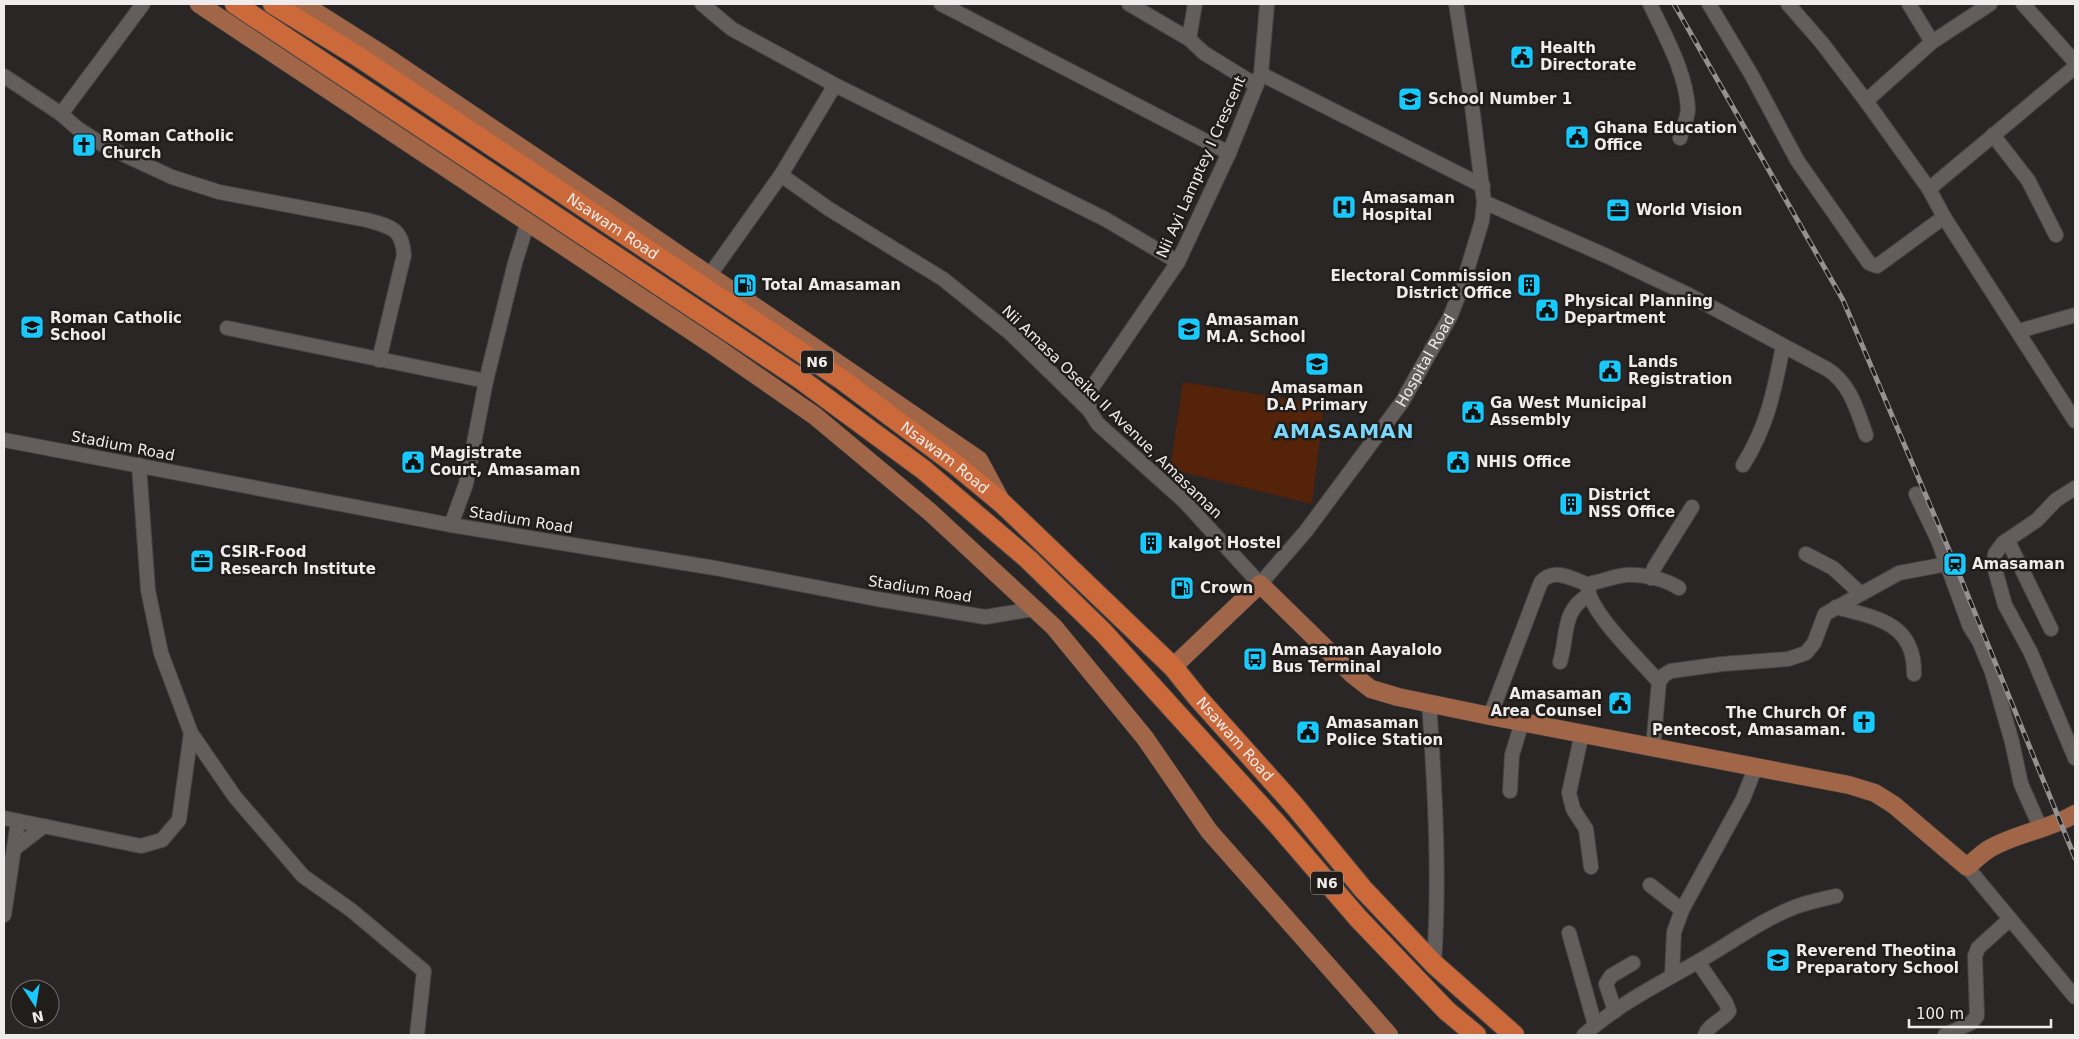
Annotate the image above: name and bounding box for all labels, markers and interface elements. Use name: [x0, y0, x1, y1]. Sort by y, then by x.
place label: Health Directorate: [1540, 39, 1636, 74]
public building icon: Health Directorate: [1509, 44, 1535, 70]
street label: Nii Ayi Lamptey I Crescent: [1153, 73, 1249, 261]
school or university icon: School Number 1: [1397, 86, 1423, 112]
place label: School Number 1: [1428, 90, 1572, 108]
place label: Ghana Education Office: [1594, 119, 1737, 154]
public building icon: Ghana Education Office: [1564, 124, 1590, 150]
place label: Roman Catholic Church: [102, 127, 234, 162]
church icon: Roman Catholic Church: [71, 132, 97, 158]
street label: Nsawam Road: [563, 189, 662, 264]
place label: Amasaman Hospital: [1362, 189, 1455, 224]
hospital icon: Amasaman Hospital: [1331, 194, 1357, 220]
office icon: World Vision: [1605, 197, 1631, 223]
place label: World Vision: [1636, 201, 1742, 219]
place label: Electoral Commission District Office: [1330, 267, 1512, 302]
fuel station icon: Total Amasaman: [732, 272, 758, 298]
building icon: Electoral Commission District Office: [1516, 272, 1542, 298]
place label: Total Amasaman: [762, 276, 901, 294]
place label: Physical Planning Department: [1564, 292, 1713, 327]
public building icon: Physical Planning Department: [1534, 297, 1560, 323]
street label: Nii Amasa Oseiku II Avenue, Amasaman: [998, 302, 1226, 522]
place label: Roman Catholic School: [50, 309, 182, 344]
place label: Amasaman M.A. School: [1206, 311, 1306, 346]
street label: Hospital Road: [1392, 311, 1459, 410]
school or university icon: Roman Catholic School: [19, 314, 45, 340]
school or university icon: Amasaman M.A. School: [1176, 316, 1202, 342]
road number: N6: [801, 351, 833, 374]
school or university icon: Amasaman D.A Primary: [1304, 351, 1330, 377]
place label: Lands Registration: [1628, 353, 1733, 388]
public building icon: Lands Registration: [1597, 358, 1623, 384]
place label: Amasaman D.A Primary: [1266, 379, 1368, 414]
place label: Ga West Municipal Assembly: [1490, 394, 1647, 429]
public building icon: Ga West Municipal Assembly: [1460, 399, 1486, 425]
street label: Nsawam Road: [897, 418, 993, 498]
district label: AMASAMAN: [1274, 419, 1414, 443]
street label: Stadium Road: [70, 427, 176, 465]
place label: Magistrate Court, Amasaman: [430, 444, 580, 479]
public building icon: Magistrate Court, Amasaman: [400, 449, 426, 475]
public building icon: NHIS Office: [1445, 449, 1471, 475]
place label: NHIS Office: [1476, 453, 1571, 471]
place label: District NSS Office: [1588, 486, 1675, 521]
building icon: District NSS Office: [1558, 491, 1584, 517]
street label: Stadium Road: [468, 503, 574, 537]
building icon: kalgot Hostel: [1138, 530, 1164, 556]
place label: kalgot Hostel: [1168, 534, 1281, 552]
place label: CSIR-Food Research Institute: [220, 543, 376, 578]
office icon: CSIR-Food Research Institute: [189, 548, 215, 574]
station icon: Amasaman: [1942, 551, 1968, 577]
place label: Amasaman: [1972, 555, 2065, 573]
street label: Stadium Road: [867, 572, 973, 606]
fuel station icon: Crown: [1169, 575, 1195, 601]
place label: Crown: [1200, 579, 1253, 597]
place label: Amasaman Aayalolo Bus Terminal: [1272, 641, 1442, 676]
bus stop icon: Amasaman Aayalolo Bus Terminal: [1242, 646, 1268, 672]
place label: Amasaman Area Counsel: [1491, 685, 1602, 720]
public building icon: Amasaman Area Counsel: [1607, 690, 1633, 716]
street label: Nsawam Road: [1193, 693, 1277, 785]
place label: The Church Of Pentecost, Amasaman.: [1652, 704, 1846, 739]
church icon: The Church Of Pentecost, Amasaman.: [1851, 709, 1877, 735]
place label: Amasaman Police Station: [1326, 714, 1443, 749]
public building icon: Amasaman Police Station: [1295, 719, 1321, 745]
road number: N6: [1311, 871, 1343, 894]
place label: Reverend Theotina Preparatory School: [1796, 942, 1959, 977]
school or university icon: Reverend Theotina Preparatory School: [1765, 947, 1791, 973]
north arrow: [10, 979, 60, 1029]
scale bar: [1909, 996, 2052, 1028]
text: 100 m: [1916, 1005, 1964, 1023]
text: N: [30, 1008, 45, 1026]

